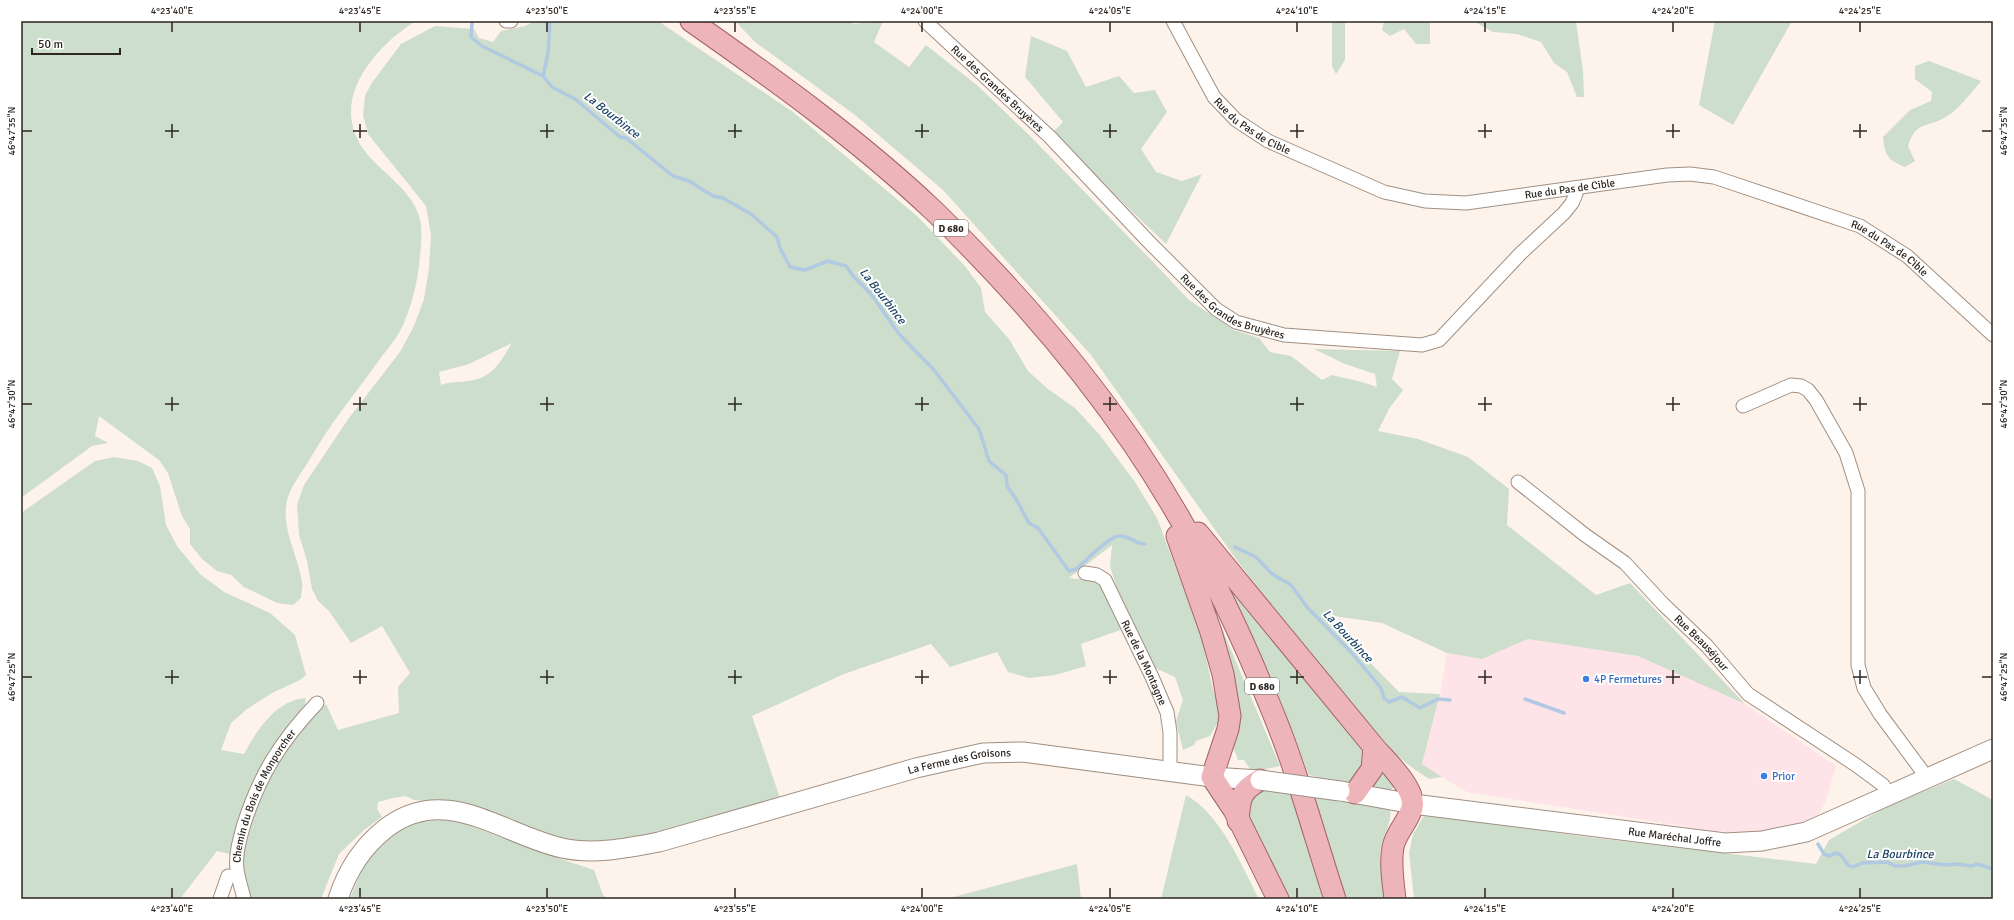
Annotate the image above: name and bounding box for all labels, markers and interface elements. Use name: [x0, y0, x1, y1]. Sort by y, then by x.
text: 4°23'40"E: [151, 5, 193, 17]
text: 4°23'45"E: [339, 5, 381, 17]
text: 4°23'50"E: [526, 5, 568, 17]
text: 4°23'55"E: [714, 5, 756, 17]
text: 4°24'00"E: [901, 5, 943, 17]
text: 4°24'05"E: [1089, 5, 1131, 17]
text: 4°24'10"E: [1276, 5, 1318, 17]
text: 4°24'15"E: [1464, 5, 1506, 17]
text: 4°24'20"E: [1652, 5, 1694, 17]
text: 4°24'25"E: [1839, 5, 1881, 17]
scale bar: [32, 30, 120, 56]
text: 50 m: [38, 37, 63, 52]
street label: Rue des Grandes Bruyères: [948, 43, 1046, 135]
water label: La Bourbince: [581, 89, 644, 143]
street label: Rue du Pas de Cible: [1211, 95, 1293, 157]
text: 46°47'35"N: [6, 107, 18, 155]
text: 46°47'35"N: [1998, 107, 2010, 155]
street label: Rue du Pas de Cible: [1524, 176, 1616, 202]
street label: Rue du Pas de Cible: [1849, 217, 1931, 279]
road number: D 680: [934, 220, 968, 236]
water label: La Bourbince: [856, 265, 910, 328]
street label: Rue des Grandes Bruyères: [1178, 271, 1286, 342]
text: 46°47'30"N: [6, 380, 18, 428]
text: 46°47'30"N: [1998, 380, 2010, 428]
water label: La Bourbince: [1319, 607, 1377, 667]
street label: Rue Beauséjour: [1671, 612, 1731, 674]
street label: Rue de la Montagne: [1118, 618, 1169, 707]
text: 46°47'25"N: [6, 653, 18, 701]
text: 46°47'25"N: [1998, 653, 2010, 701]
place label: 4P Fermetures: [1594, 673, 1662, 686]
marker: 4P Fermetures: [1581, 674, 1591, 684]
road number: D 680: [1245, 678, 1279, 694]
street label: Chemin du Bois de Monporcher: [230, 727, 299, 863]
street label: La Ferme des Groisons: [906, 746, 1011, 777]
place label: Prior: [1772, 770, 1795, 783]
marker: Prior: [1759, 771, 1769, 781]
street label: Rue Maréchal Joffre: [1627, 825, 1722, 849]
water label: La Bourbince: [1866, 847, 1935, 862]
text: 4°23'40"E: [151, 903, 193, 915]
text: 4°23'45"E: [339, 903, 381, 915]
text: 4°23'50"E: [526, 903, 568, 915]
text: 4°23'55"E: [714, 903, 756, 915]
text: 4°24'00"E: [901, 903, 943, 915]
text: 4°24'05"E: [1089, 903, 1131, 915]
text: 4°24'10"E: [1276, 903, 1318, 915]
text: 4°24'15"E: [1464, 903, 1506, 915]
text: 4°24'20"E: [1652, 903, 1694, 915]
text: 4°24'25"E: [1839, 903, 1881, 915]

